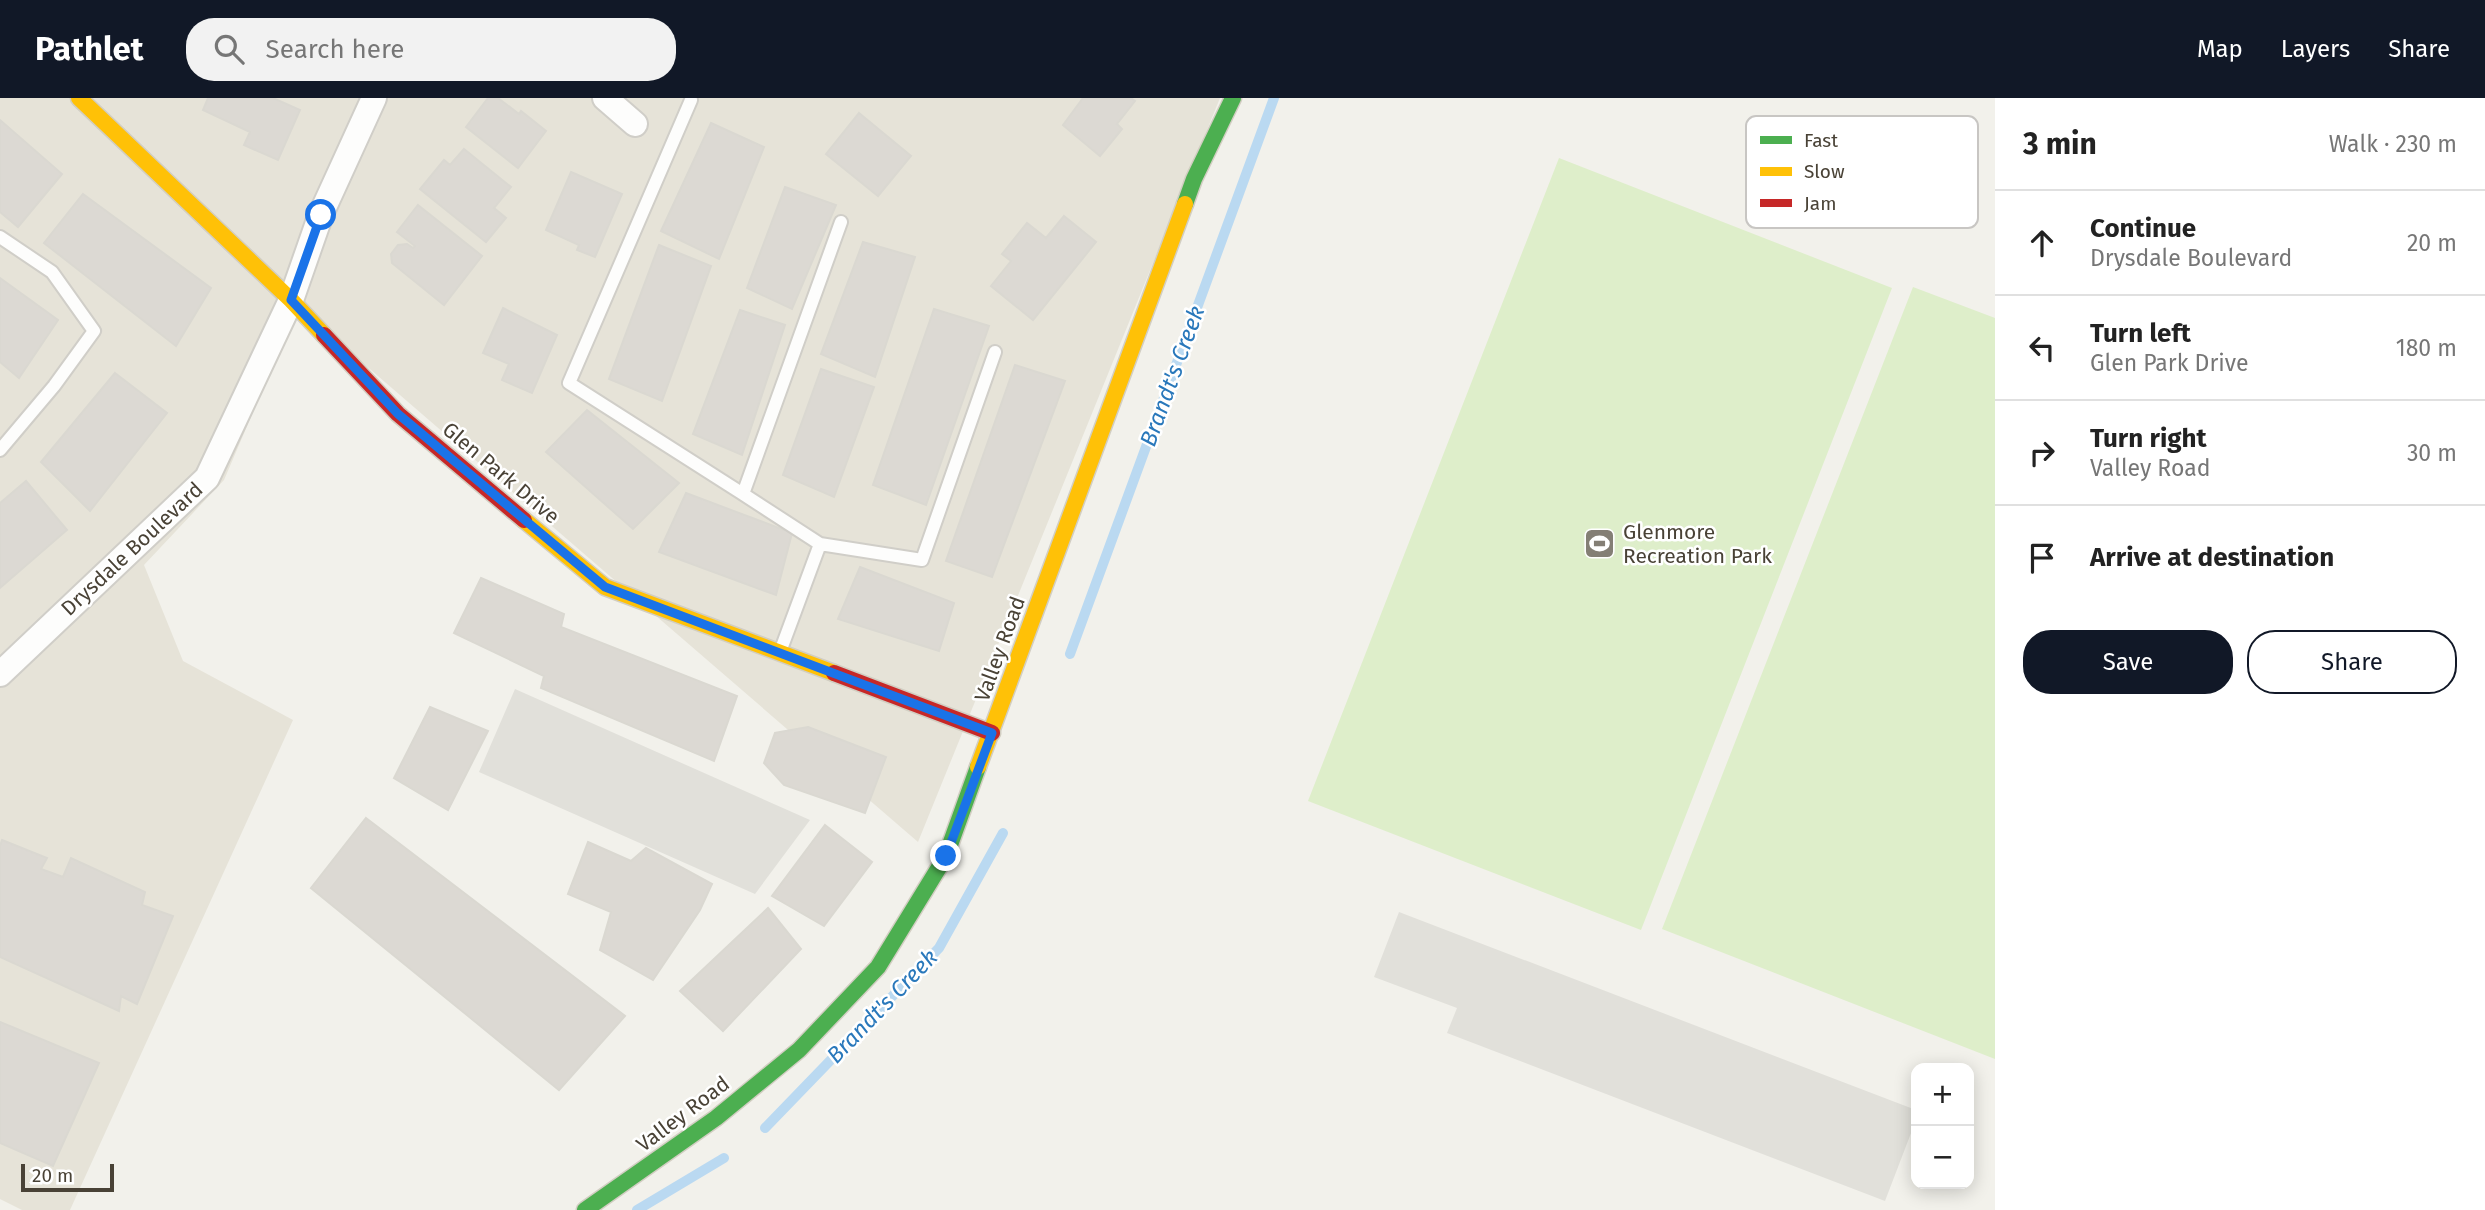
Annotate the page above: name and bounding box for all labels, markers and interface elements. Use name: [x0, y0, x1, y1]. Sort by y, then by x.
search box: [186, 18, 676, 81]
text: Pathlet: [35, 29, 144, 69]
icon: search: [210, 30, 248, 68]
text: Search here: [266, 34, 404, 65]
text: Map: [2197, 35, 2243, 63]
text: Layers: [2281, 35, 2350, 63]
text: Share: [2388, 35, 2450, 63]
legend: [1746, 116, 1978, 228]
text: 3 min: [2023, 126, 2097, 162]
text: Fast: [1804, 129, 1838, 152]
text: Walk · 230 m: [2329, 130, 2457, 158]
text: Slow: [1804, 160, 1845, 183]
text: Jam: [1804, 192, 1836, 215]
route start: [305, 199, 336, 230]
text: Continue: [2090, 213, 2196, 244]
icon: ahead: [2023, 224, 2061, 262]
text: 20 m: [2407, 229, 2457, 257]
text: Drysdale Boulevard: [2090, 244, 2292, 272]
water label: Brandt's Creek: [1134, 302, 1210, 450]
text: Turn left: [2090, 318, 2191, 349]
icon: left: [2023, 329, 2061, 367]
text: 180 m: [2396, 334, 2457, 362]
text: Glen Park Drive: [2090, 349, 2249, 377]
street label: Glen Park Drive: [437, 417, 565, 529]
text: Turn right: [2090, 423, 2207, 454]
icon: right: [2023, 434, 2061, 472]
text: 30 m: [2407, 439, 2457, 467]
text: Valley Road: [2090, 454, 2210, 482]
street label: Drysdale Boulevard: [56, 477, 208, 621]
place label: Glenmore Recreation Park: [1623, 519, 1772, 569]
sports icon: Glenmore Recreation Park: [1583, 527, 1617, 561]
icon: arrive: [2023, 539, 2061, 577]
text: Arrive at destination: [2090, 542, 2334, 573]
street label: Valley Road: [969, 593, 1031, 705]
button: Save: [2023, 630, 2233, 694]
button: Share: [2247, 630, 2457, 694]
route end: [930, 840, 961, 871]
water label: Brandt's Creek: [821, 943, 943, 1069]
map controls: [1911, 1063, 1974, 1189]
button: +: [1911, 1063, 1974, 1126]
street label: Valley Road: [631, 1071, 735, 1157]
button: −: [1911, 1126, 1974, 1189]
scale bar: [21, 1161, 114, 1193]
text: 20 m: [32, 1164, 73, 1187]

